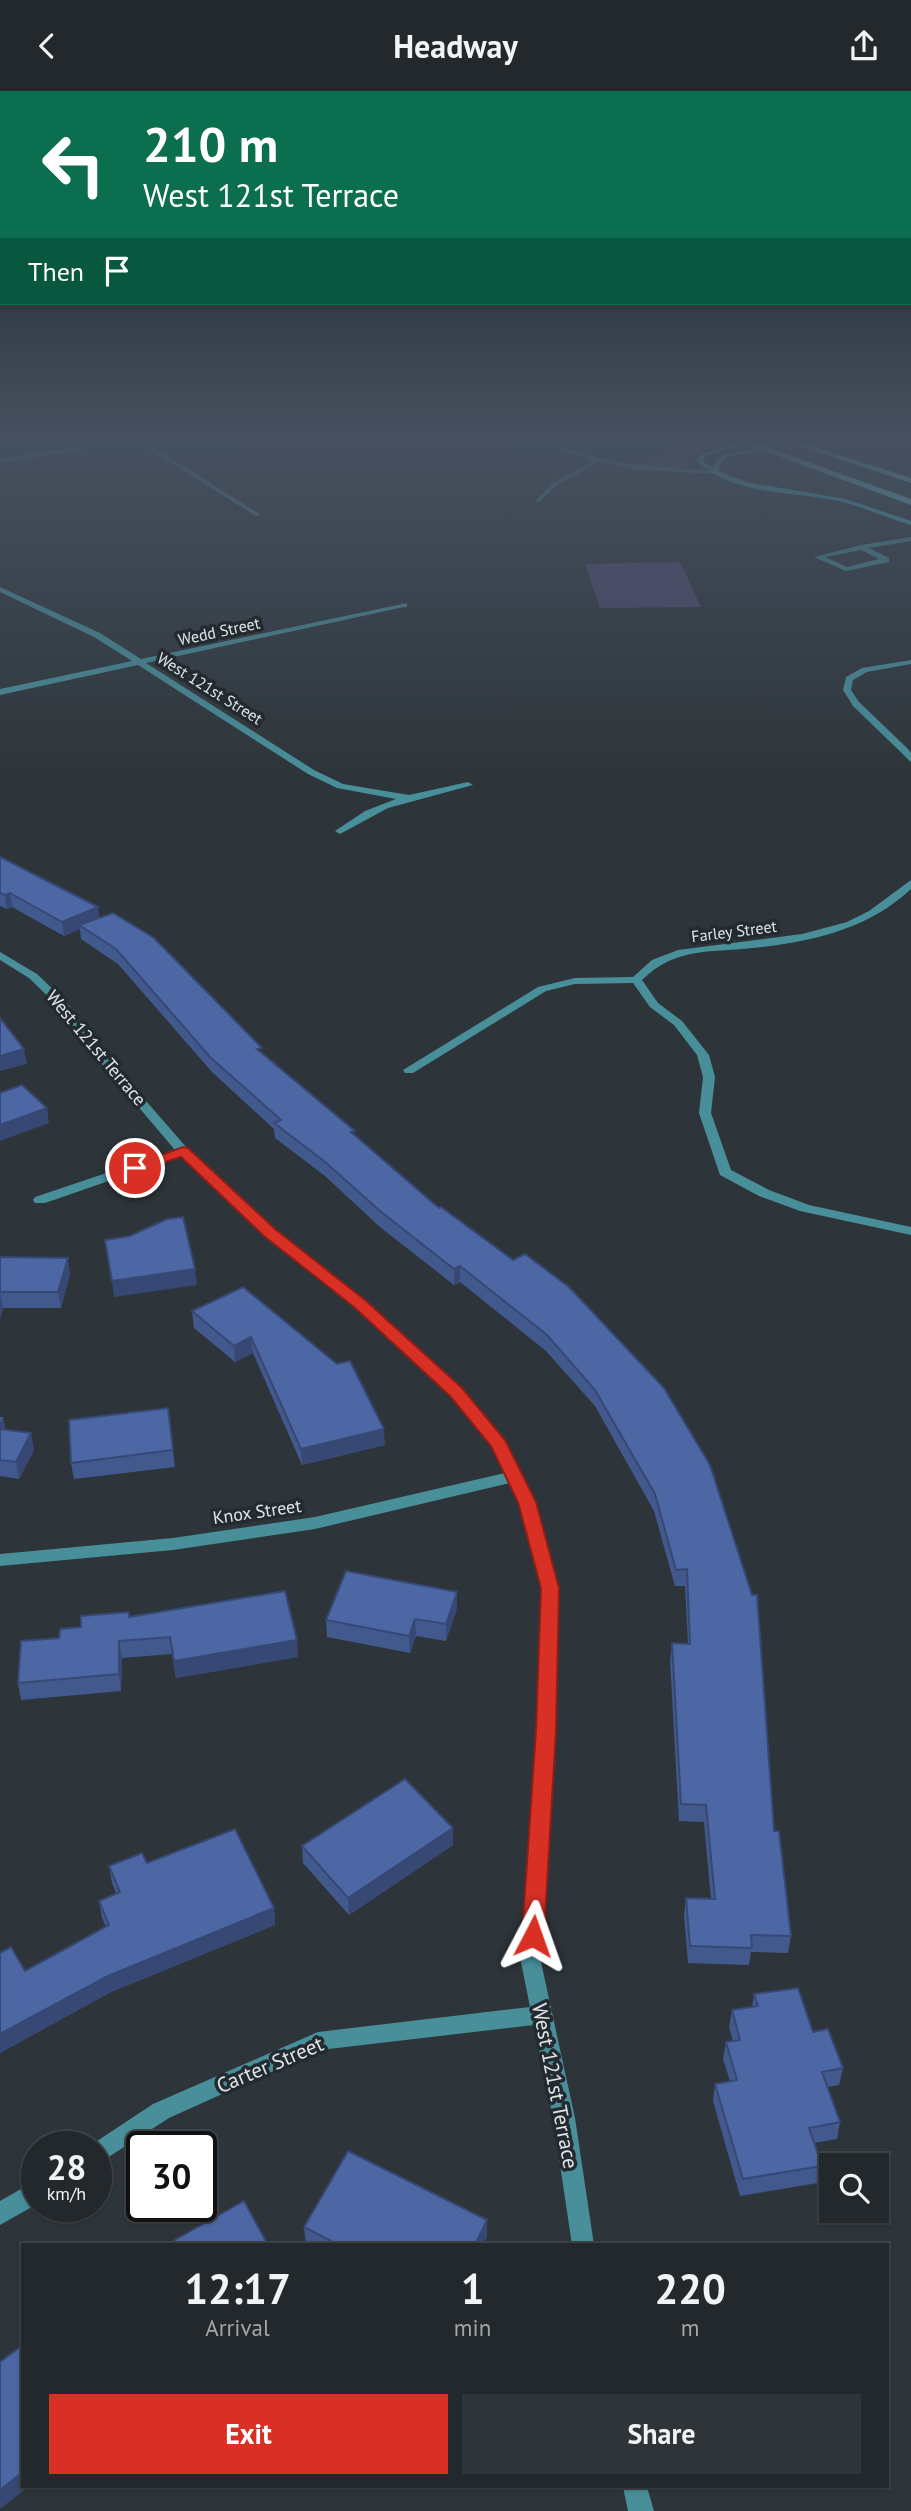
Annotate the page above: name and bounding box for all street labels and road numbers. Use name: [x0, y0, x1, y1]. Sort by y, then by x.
street label: Wedd Street: [176, 612, 262, 649]
street label: West 121st Street: [154, 648, 267, 729]
street label: Farley Street: [690, 916, 779, 946]
street label: West 121st Terrace: [41, 985, 151, 1110]
street label: Knox Street: [211, 1494, 303, 1529]
street label: West 121st Terrace: [526, 2001, 585, 2171]
street label: Carter Street: [212, 2030, 327, 2099]

